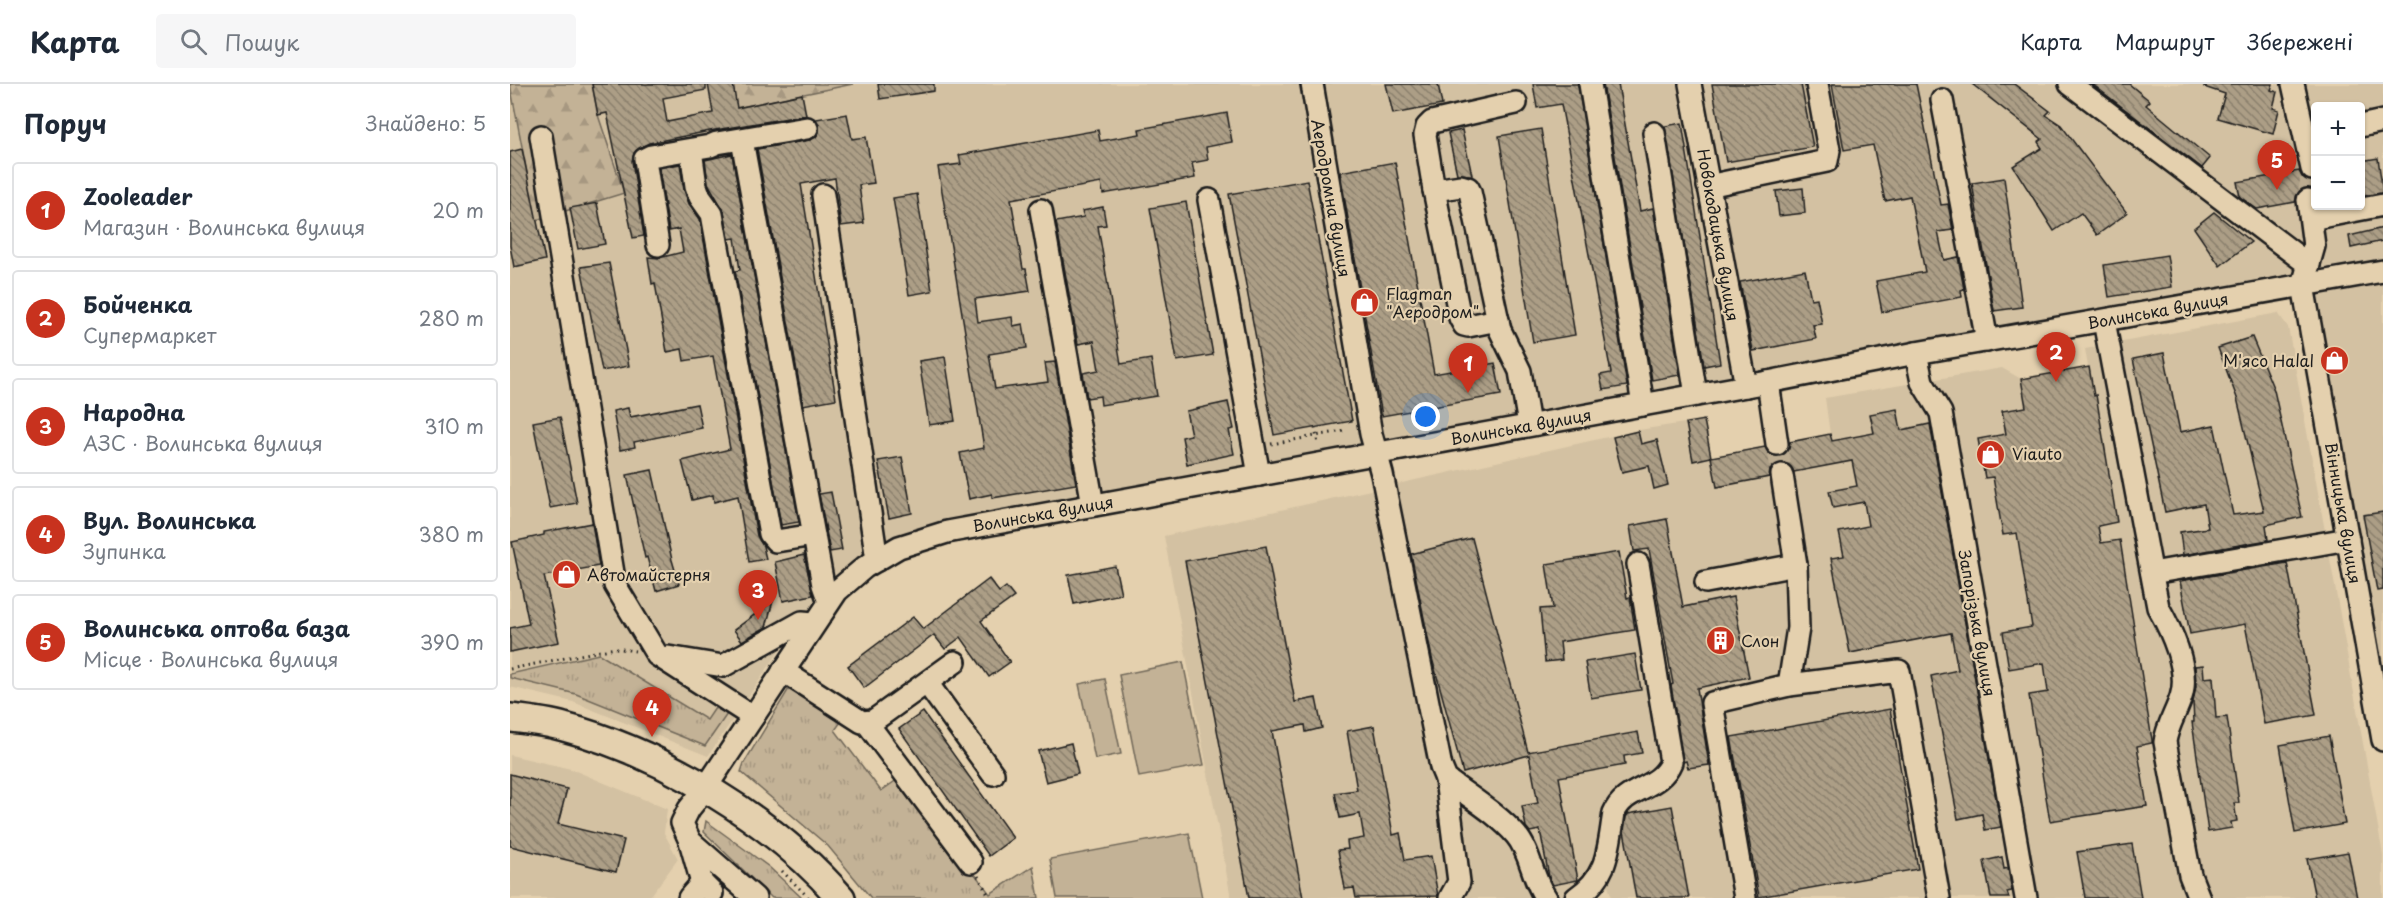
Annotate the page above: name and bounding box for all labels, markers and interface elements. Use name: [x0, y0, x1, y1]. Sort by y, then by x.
search box: [156, 14, 576, 68]
text: Карта: [30, 20, 120, 63]
icon: search: [177, 25, 210, 58]
text: Пошук: [225, 25, 299, 58]
text: Карта: [2020, 25, 2082, 57]
text: Маршрут: [2115, 25, 2214, 57]
text: Збережені: [2247, 25, 2353, 57]
map controls: [2311, 102, 2365, 210]
button: +: [2311, 102, 2365, 156]
text: Поруч: [24, 104, 107, 143]
text: Знайдено: 5: [366, 108, 486, 138]
street label: Аеродромна вулиця: [1306, 117, 1358, 279]
pin: 5: [2258, 141, 2296, 190]
street label: Новокодацька вулиця: [1692, 147, 1746, 323]
button: −: [2311, 156, 2365, 210]
text: Zooleader: [83, 179, 193, 212]
text: 1: [41, 195, 50, 225]
text: 20 m: [432, 195, 484, 225]
text: Магазин · Волинська вулиця: [83, 212, 365, 242]
place label: Flagman "Аеродром": [1386, 281, 1479, 323]
street label: Волинська вулиця: [2085, 286, 2230, 334]
text: Бойченка: [83, 287, 192, 320]
shop icon: Flagman "Аеродром": [1349, 287, 1381, 319]
text: 2: [38, 303, 53, 333]
text: 280 m: [419, 303, 484, 333]
text: Супермаркет: [83, 320, 216, 350]
pin: 2: [2036, 332, 2076, 382]
pin: 1: [1448, 344, 1488, 393]
shop icon: М'ясо Halal: [2319, 345, 2351, 377]
place label: М'ясо Halal: [2223, 348, 2314, 372]
text: Народна: [83, 395, 185, 428]
your location: [1411, 402, 1440, 431]
street label: Волинська вулиця: [1448, 402, 1593, 450]
text: 3: [39, 411, 52, 441]
text: 310 m: [424, 411, 484, 441]
text: АЗС · Волинська вулиця: [83, 428, 323, 458]
shop icon: Viauto: [1975, 438, 2007, 470]
street label: Вінницька вулиця: [2320, 440, 2368, 585]
place label: Viauto: [2012, 441, 2062, 465]
street label: Волинська вулиця: [970, 489, 1115, 537]
text: Вул. Волинська: [83, 503, 256, 536]
text: 4: [39, 519, 52, 549]
text: 380 m: [418, 519, 484, 549]
text: Зупинка: [83, 536, 166, 566]
street label: Запорізька вулиця: [1953, 548, 2003, 698]
shop icon: Автомайстерня: [550, 559, 582, 591]
place label: Автомайстерня: [587, 562, 711, 586]
pin: 3: [738, 570, 778, 620]
text: Волинська оптова база: [83, 611, 350, 644]
building icon: Слон: [1704, 625, 1736, 657]
text: 5: [39, 627, 52, 657]
text: 390 m: [420, 627, 484, 657]
place label: Слон: [1741, 628, 1780, 652]
text: Місце · Волинська вулиця: [83, 644, 339, 674]
pin: 4: [632, 688, 672, 737]

